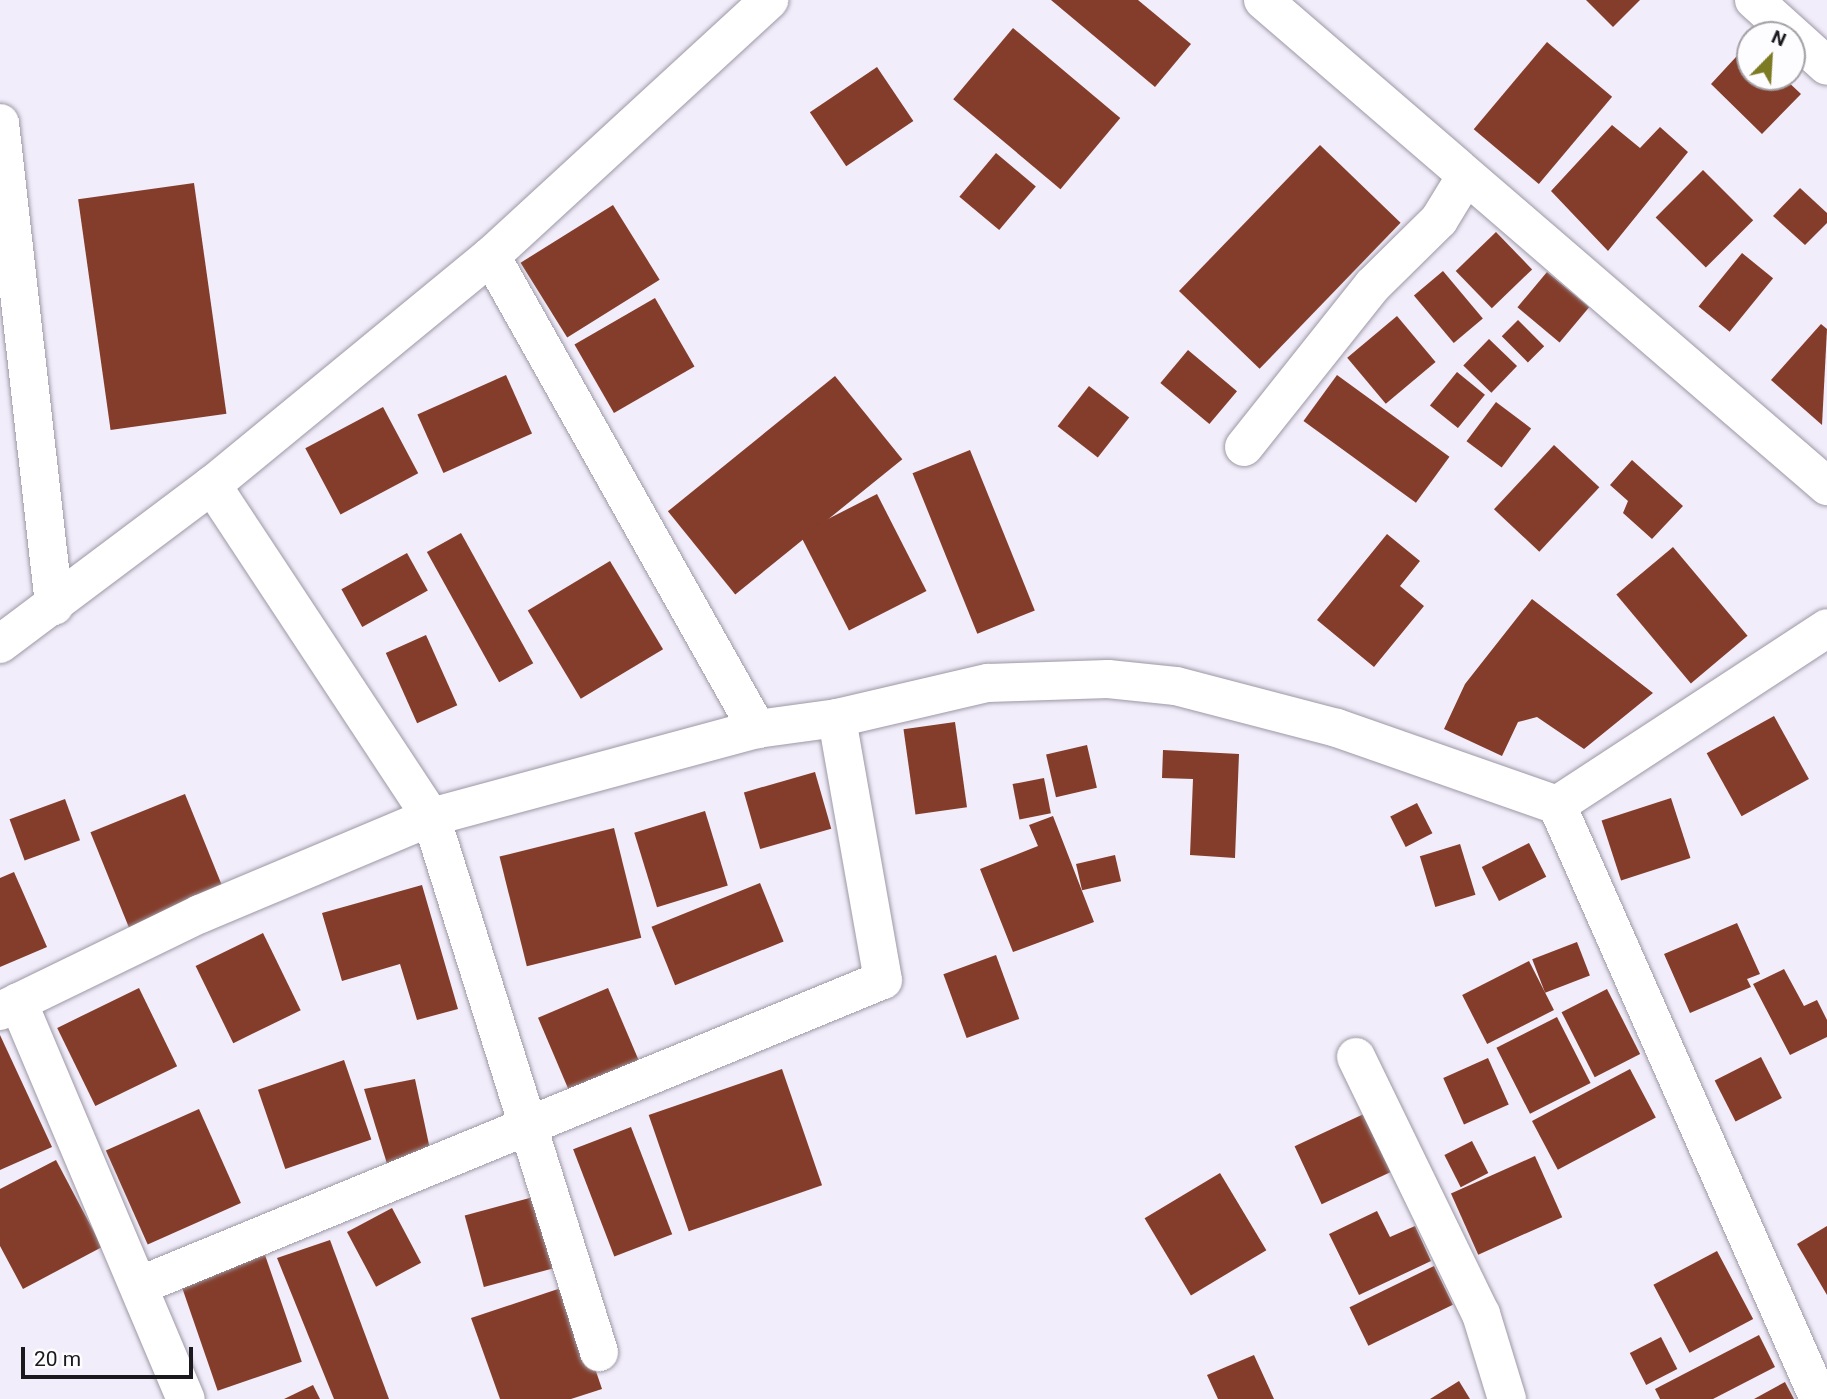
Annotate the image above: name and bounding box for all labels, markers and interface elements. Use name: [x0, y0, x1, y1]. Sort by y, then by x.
north arrow: [1736, 21, 1806, 91]
text: N: [1768, 25, 1790, 51]
scale bar: [24, 1332, 196, 1376]
text: 20 m: [34, 1347, 81, 1371]

